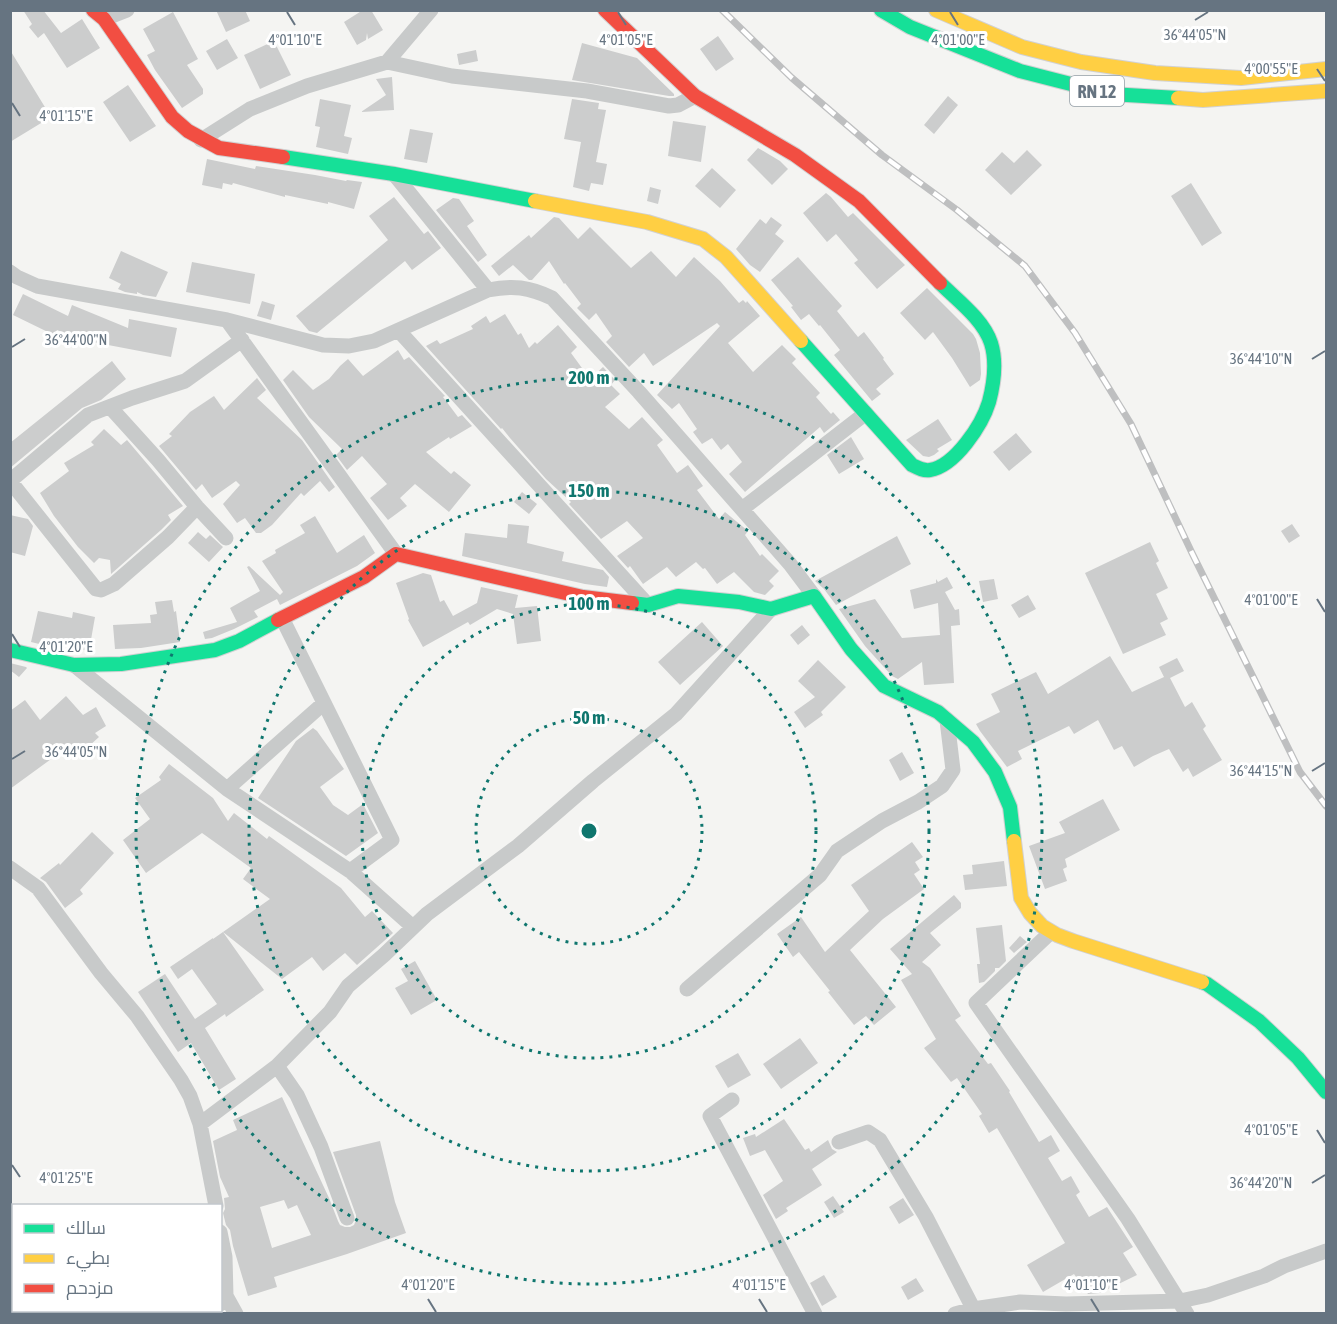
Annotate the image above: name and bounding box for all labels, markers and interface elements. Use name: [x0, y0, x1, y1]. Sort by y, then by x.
text: 36°44'05"N: [1164, 26, 1226, 43]
text: 4°01'10"E: [268, 31, 322, 48]
text: 4°01'05"E: [599, 31, 653, 48]
text: 4°01'00"E: [931, 31, 985, 48]
text: 4°00'55"E: [1244, 60, 1298, 77]
road number: RN 12: [1070, 76, 1124, 106]
text: 4°01'15"E: [39, 107, 93, 124]
text: 36°44'00"N: [45, 331, 107, 348]
text: 36°44'10"N: [1230, 350, 1292, 367]
text: 200 m: [569, 367, 609, 388]
text: 150 m: [569, 480, 609, 501]
text: 4°01'00"E: [1244, 591, 1298, 608]
text: 100 m: [569, 593, 609, 614]
text: 4°01'20"E: [39, 638, 93, 655]
text: 50 m: [573, 707, 605, 728]
text: 36°44'05"N: [45, 743, 107, 760]
text: 36°44'15"N: [1230, 762, 1292, 779]
centre of rings: [579, 821, 599, 841]
text: 4°01'05"E: [1244, 1121, 1298, 1138]
text: 4°01'25"E: [39, 1169, 93, 1186]
text: 36°44'20"N: [1230, 1174, 1292, 1191]
legend: [12, 1204, 222, 1312]
text: سالك: [66, 1217, 106, 1238]
text: بطيء: [66, 1247, 110, 1272]
text: 4°01'20"E: [401, 1276, 455, 1293]
text: 4°01'15"E: [732, 1276, 786, 1293]
text: 4°01'10"E: [1064, 1276, 1118, 1293]
text: مزدحم: [66, 1277, 114, 1300]

